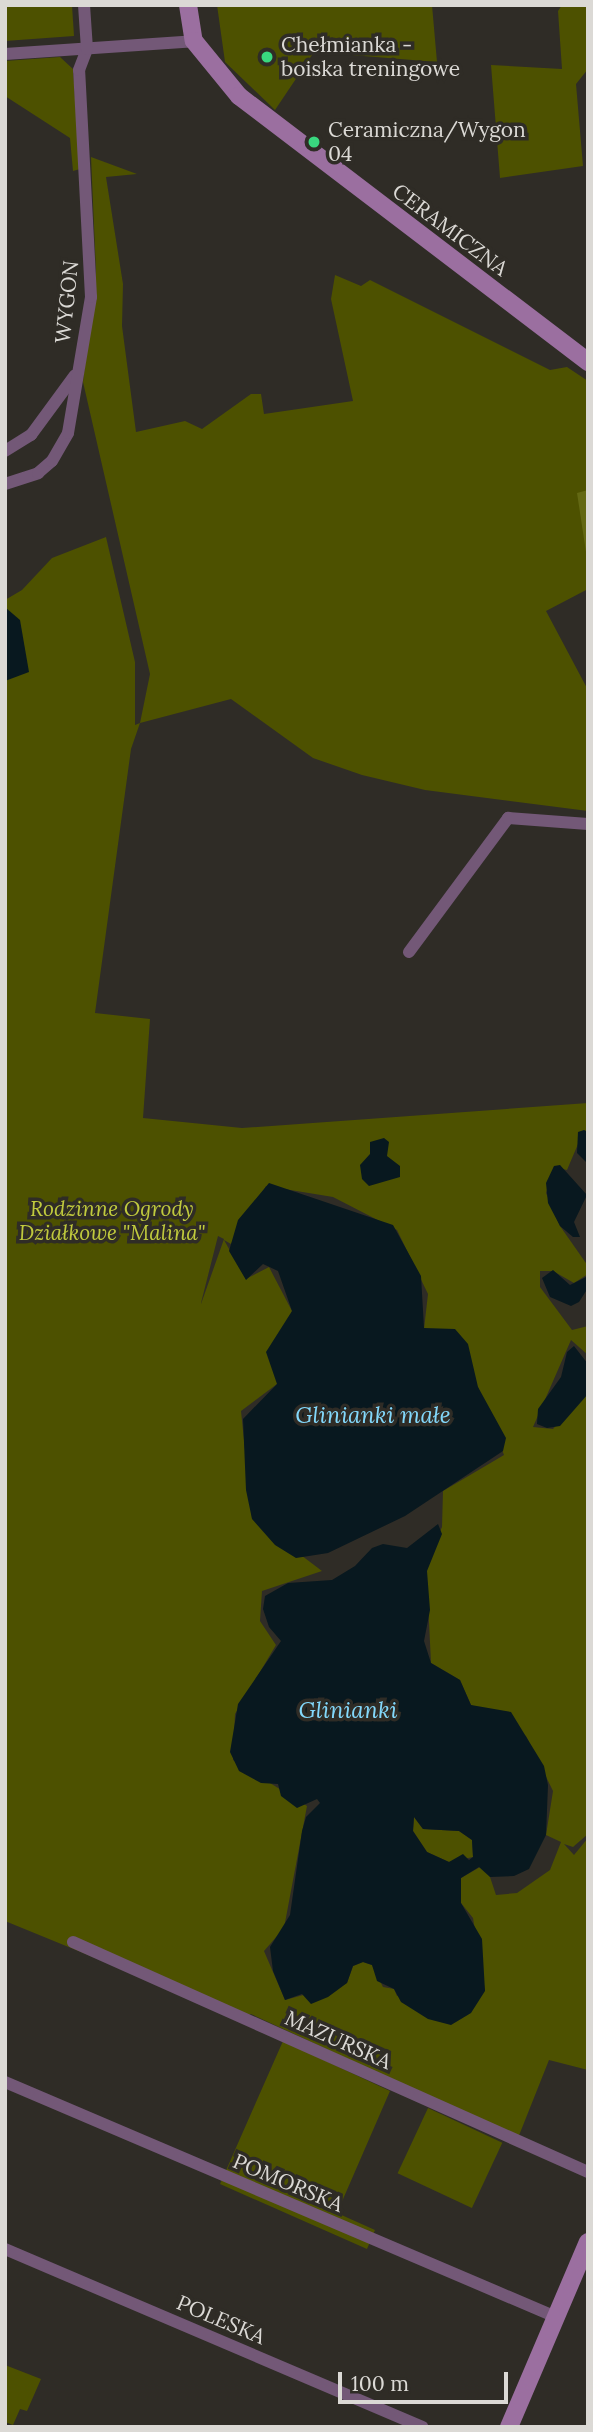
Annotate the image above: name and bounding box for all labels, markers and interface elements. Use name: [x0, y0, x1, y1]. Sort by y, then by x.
place label: Chełmianka - boiska treningowe: [281, 32, 460, 82]
marker: Chełmianka - boiska treningowe: [259, 49, 275, 65]
place label: Ceramiczna/Wygon 04: [328, 117, 526, 167]
marker: Ceramiczna/Wygon 04: [306, 134, 322, 150]
street label: CERAMICZNA: [387, 178, 513, 282]
street label: WYGON: [50, 259, 84, 345]
park label: Rodzinne Ogrody Działkowe "Malina": [19, 1196, 205, 1246]
water label: Glinianki małe: [295, 1401, 451, 1429]
water label: Glinianki: [298, 1696, 398, 1724]
street label: MAZURSKA: [281, 2005, 395, 2075]
street label: POMORSKA: [229, 2148, 347, 2218]
street label: POLESKA: [173, 2290, 269, 2350]
scale bar: [341, 2358, 511, 2402]
text: 100 m: [351, 2370, 409, 2397]

